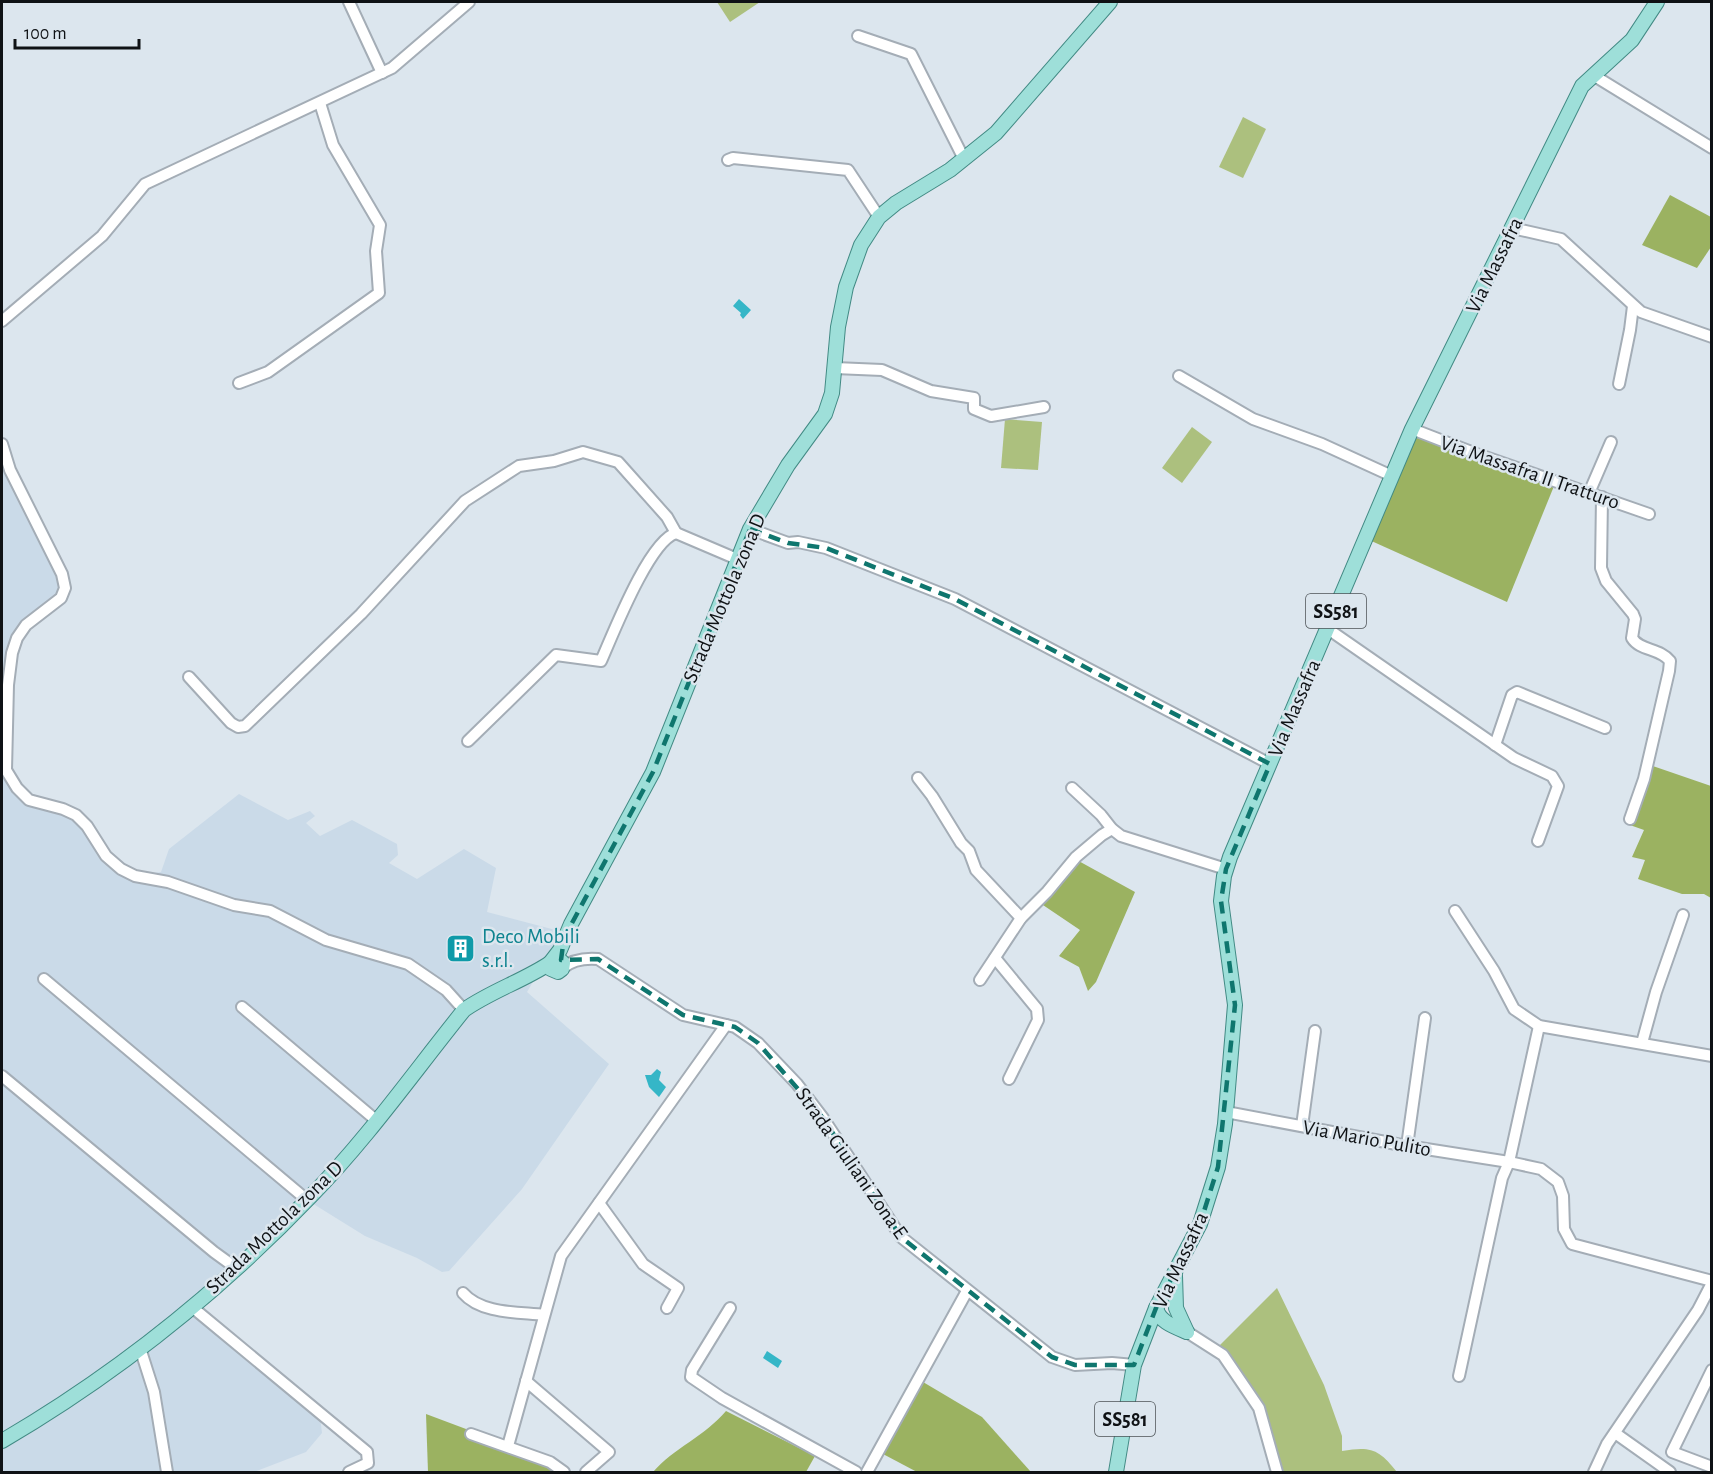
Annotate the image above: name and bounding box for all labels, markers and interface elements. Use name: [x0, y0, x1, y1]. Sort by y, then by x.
scale bar: [15, 12, 140, 50]
text: 100 m: [24, 25, 67, 43]
street label: Via Massafra: [1462, 214, 1527, 316]
street label: Via Massafra II Tratturo: [1437, 432, 1622, 513]
street label: Strada Mottola zona D: [679, 511, 770, 686]
road number: SS581: [1306, 594, 1366, 628]
street label: Via Massafra: [1265, 656, 1325, 760]
place label: Deco Mobili s.r.l.: [482, 926, 580, 971]
building icon: Deco Mobili s.r.l.: [445, 932, 477, 964]
street label: Strada Giuliani Zona E: [792, 1084, 912, 1243]
street label: Via Mario Pulito: [1301, 1117, 1433, 1160]
street label: Strada Mottola zona D: [202, 1157, 347, 1298]
street label: Via Massafra: [1149, 1208, 1212, 1312]
road number: SS581: [1095, 1402, 1155, 1436]

